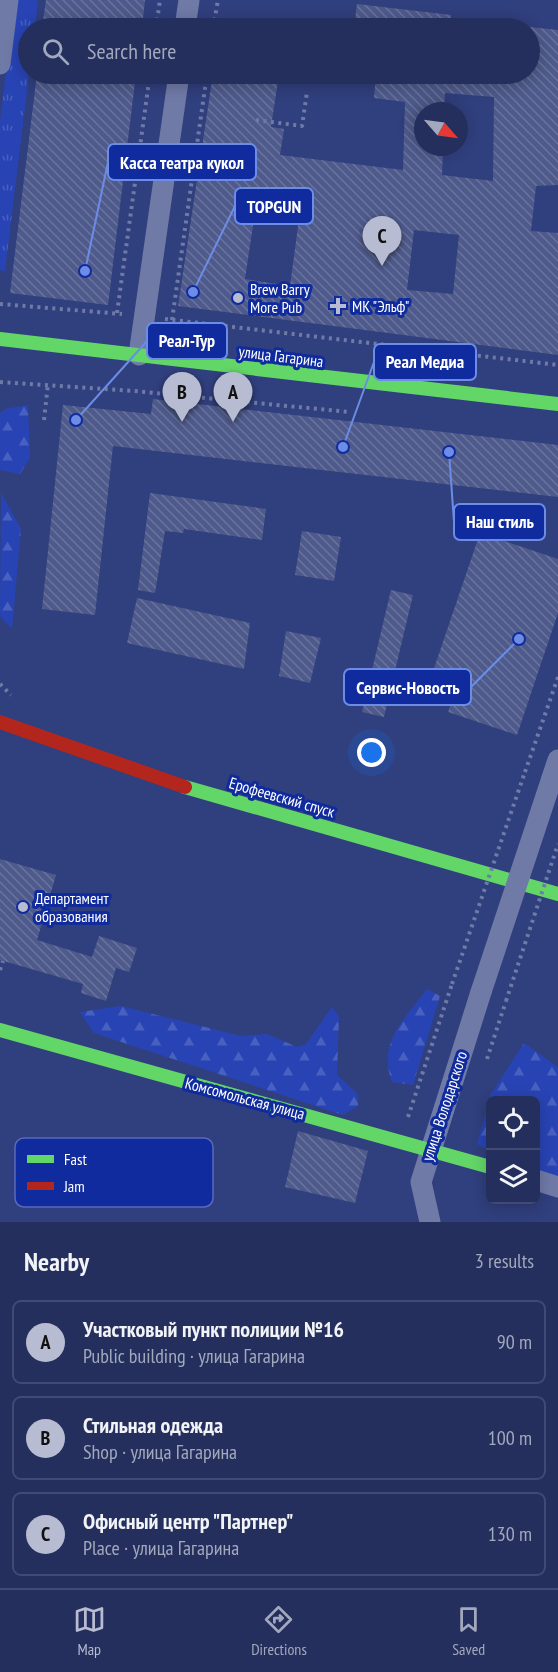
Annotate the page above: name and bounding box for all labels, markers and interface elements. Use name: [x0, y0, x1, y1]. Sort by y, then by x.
search box: [18, 18, 540, 84]
icon: search: [39, 35, 72, 68]
text: Search here: [87, 37, 176, 65]
north arrow: [414, 102, 468, 156]
callout: Касса театра кукол: [108, 144, 256, 180]
text: Касса театра кукол: [120, 151, 244, 174]
callout: TOPGUN: [235, 188, 313, 224]
text: TOPGUN: [247, 195, 301, 218]
pin: C: [362, 216, 401, 266]
place label: Brew Barry More Pub: [250, 279, 310, 317]
marker: Brew Barry More Pub: [231, 291, 245, 305]
place label: МК "Эльф": [352, 296, 409, 316]
marker: МК "Эльф": [329, 297, 347, 315]
callout: Реал-Тур: [147, 323, 227, 359]
text: Реал-Тур: [159, 329, 215, 352]
street label: улица Гагарина: [237, 341, 325, 371]
callout: Реал Медиа: [374, 344, 476, 380]
text: Реал Медиа: [386, 350, 464, 373]
pin: B: [162, 372, 201, 422]
pin: A: [214, 372, 252, 422]
callout: Наш стиль: [454, 504, 545, 540]
text: Наш стиль: [466, 510, 535, 533]
callout: Сервис-Новость: [344, 669, 471, 705]
text: Сервис-Новость: [356, 676, 460, 699]
your location: [357, 738, 386, 767]
street label: Ерофеевский спуск: [227, 772, 338, 822]
place label: Департамент образования: [35, 888, 109, 926]
marker: Департамент образования: [16, 900, 30, 914]
street label: улица Володарского: [417, 1048, 471, 1164]
street label: Комсомольская улица: [183, 1072, 307, 1124]
map controls: [486, 1096, 540, 1204]
button: locate: [486, 1096, 540, 1150]
legend: [15, 1138, 213, 1207]
text: Fast: [64, 1149, 87, 1169]
button: layers: [486, 1150, 540, 1204]
text: Jam: [63, 1176, 85, 1196]
text: Nearby: [24, 1245, 89, 1278]
text: 3 results: [475, 1248, 534, 1274]
text: Участковый пункт полиции №16: [83, 1315, 344, 1343]
text: A: [40, 1329, 51, 1355]
text: 90 m: [497, 1329, 532, 1355]
text: Public building · улица Гагарина: [83, 1343, 305, 1369]
text: Стильная одежда: [83, 1411, 223, 1439]
text: B: [41, 1425, 50, 1451]
text: 100 m: [488, 1425, 532, 1451]
text: Shop · улица Гагарина: [83, 1439, 237, 1465]
text: Офисный центр "Партнер": [83, 1507, 294, 1535]
text: C: [41, 1521, 50, 1547]
text: 130 m: [488, 1521, 532, 1547]
text: Place · улица Гагарина: [83, 1535, 239, 1561]
tab: Map: [73, 1603, 106, 1659]
tab: Directions: [251, 1603, 307, 1659]
tab: Saved: [452, 1603, 485, 1659]

